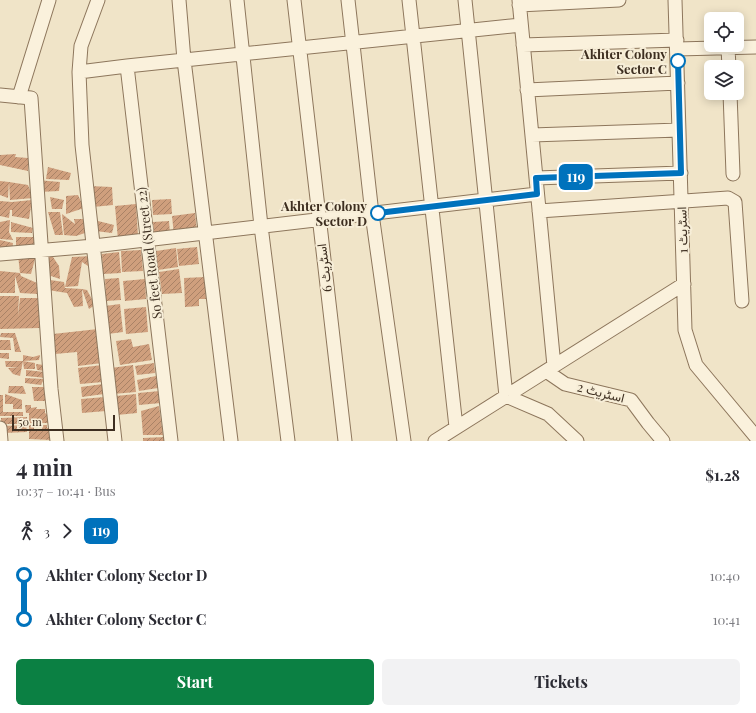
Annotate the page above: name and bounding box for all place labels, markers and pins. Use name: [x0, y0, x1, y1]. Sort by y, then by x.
place label: Akhter Colony Sector C: [580, 45, 667, 77]
marker: Akhter Colony Sector C: [670, 53, 686, 69]
place label: Akhter Colony Sector D: [280, 197, 367, 229]
marker: Akhter Colony Sector D: [370, 205, 386, 221]

